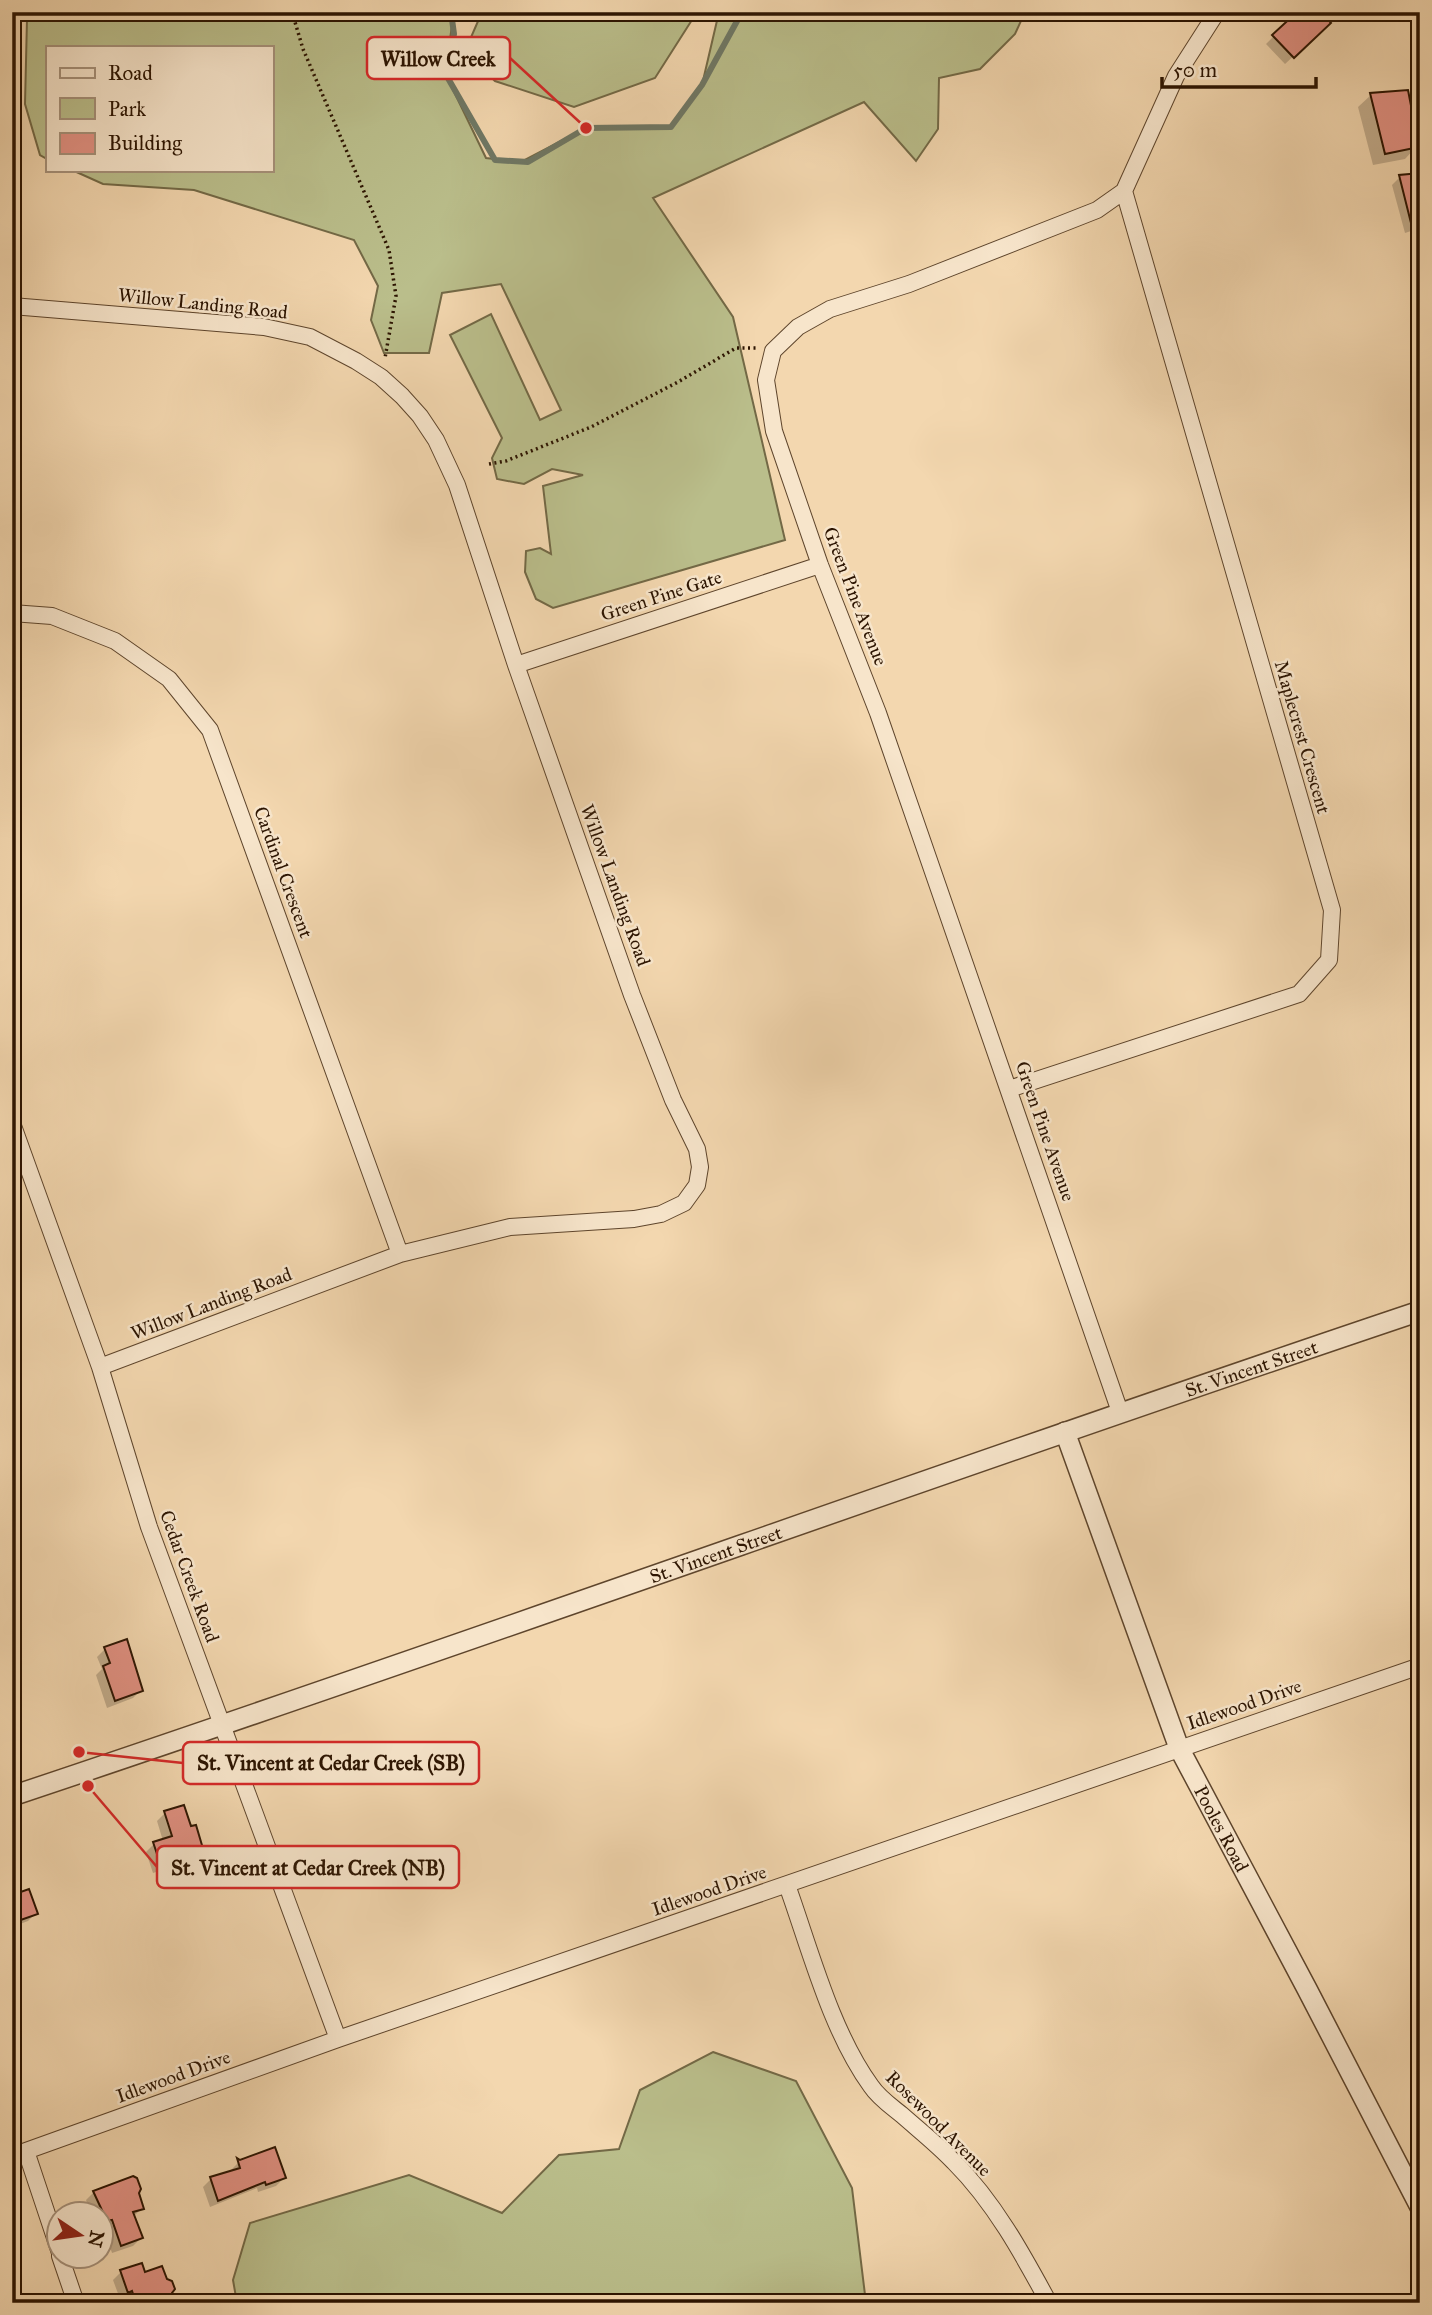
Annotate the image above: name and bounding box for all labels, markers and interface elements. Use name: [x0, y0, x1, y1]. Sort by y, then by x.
callout: Willow Creek: [367, 37, 510, 79]
legend: [46, 46, 273, 172]
text: Willow Creek: [380, 46, 497, 72]
scale bar: [1162, 46, 1316, 90]
text: 50 m: [1173, 57, 1218, 83]
text: Road: [108, 60, 153, 86]
text: Park: [108, 96, 146, 122]
text: Building: [108, 130, 182, 156]
street label: Willow Landing Road: [117, 283, 289, 325]
street label: Green Pine Avenue: [819, 524, 893, 669]
street label: Green Pine Gate: [598, 565, 725, 626]
street label: Maplecrest Crescent: [1270, 658, 1335, 817]
street label: Willow Landing Road: [575, 801, 656, 970]
street label: Cardinal Crescent: [249, 803, 318, 941]
street label: Green Pine Avenue: [1011, 1058, 1080, 1204]
street label: Willow Landing Road: [127, 1262, 296, 1346]
street label: St. Vincent Street: [1182, 1335, 1321, 1402]
street label: Cedar Creek Road: [155, 1507, 224, 1646]
street label: St. Vincent Street: [646, 1521, 785, 1588]
street label: Idlewood Drive: [1184, 1674, 1305, 1735]
callout: St. Vincent at Cedar Creek (SB): [183, 1742, 479, 1784]
text: St. Vincent at Cedar Creek (SB): [197, 1750, 465, 1776]
street label: Pooles Road: [1189, 1782, 1254, 1876]
callout: St. Vincent at Cedar Creek (NB): [157, 1846, 459, 1888]
text: St. Vincent at Cedar Creek (NB): [171, 1855, 445, 1881]
street label: Idlewood Drive: [649, 1860, 770, 1921]
street label: Idlewood Drive: [113, 2045, 233, 2108]
street label: Rosewood Avenue: [881, 2066, 996, 2181]
north arrow: [46, 2200, 116, 2270]
text: N: [83, 2228, 109, 2249]

